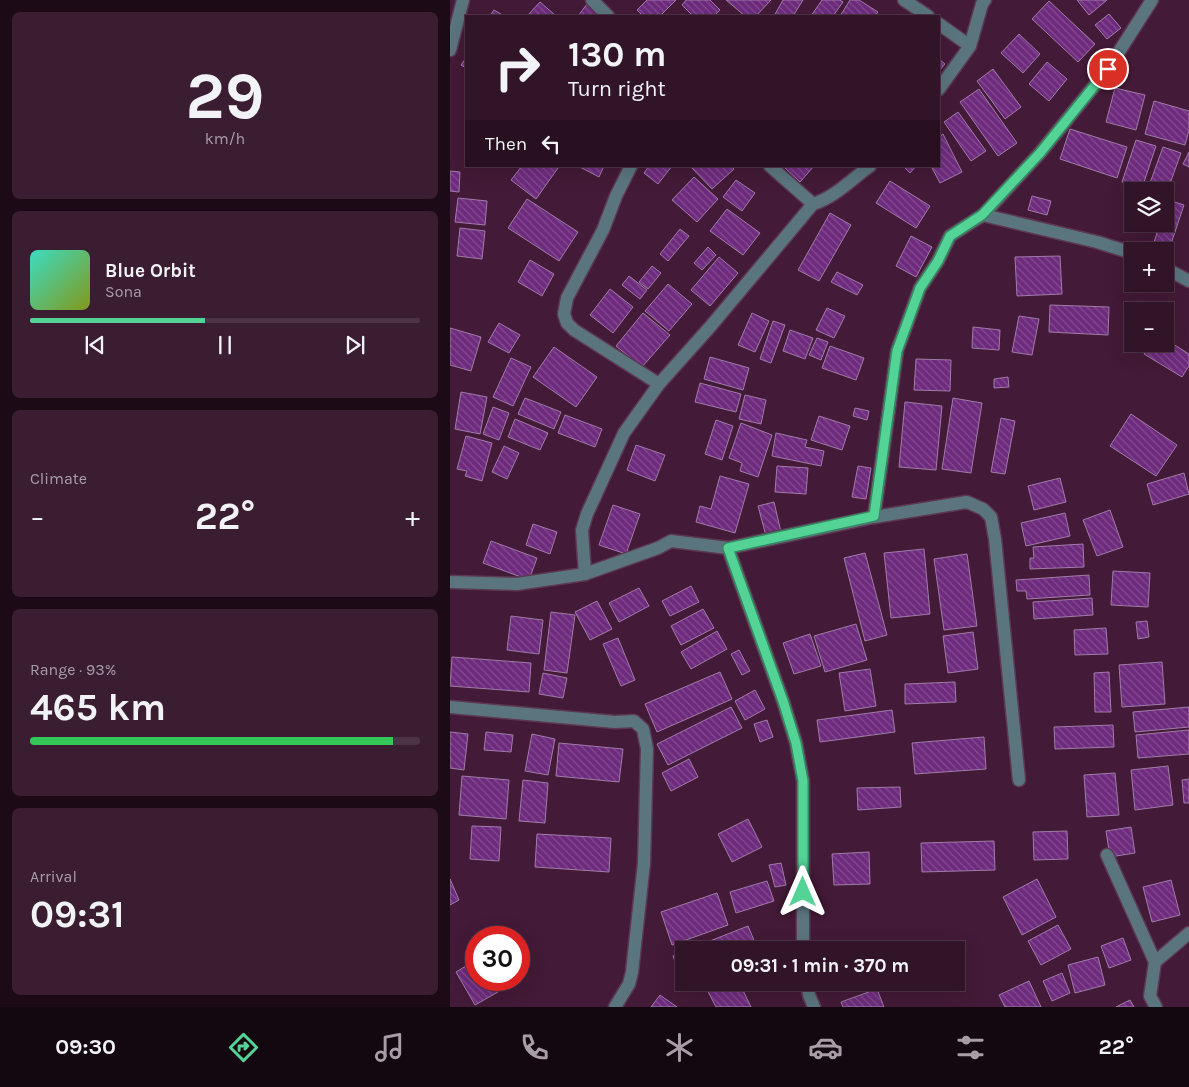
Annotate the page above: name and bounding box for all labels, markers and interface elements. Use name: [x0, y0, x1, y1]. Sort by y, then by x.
text: 130 m: [568, 34, 666, 75]
icon: right: [485, 35, 550, 100]
pin: [1087, 48, 1129, 90]
icon: arrive: [1094, 55, 1122, 83]
text: 29: [186, 58, 264, 134]
text: Turn right: [568, 76, 666, 102]
text: km/h: [205, 129, 245, 148]
icon: left: [537, 130, 565, 158]
text: Then: [485, 133, 527, 155]
map controls: [1124, 182, 1174, 352]
button: layers: [1124, 182, 1174, 232]
button: +: [1124, 242, 1174, 292]
text: Blue Orbit: [105, 260, 196, 282]
text: Sona: [105, 282, 142, 301]
button: −: [1124, 302, 1174, 352]
icon: previous: [81, 331, 109, 359]
icon: pause: [211, 331, 239, 359]
icon: next: [341, 331, 369, 359]
text: Climate: [30, 469, 87, 488]
text: 22°: [195, 494, 255, 539]
text: −: [30, 500, 45, 533]
text: +: [405, 500, 420, 533]
text: Range · 93%: [30, 660, 116, 679]
text: 465 km: [30, 685, 166, 730]
position arrow: [776, 865, 828, 917]
text: Arrival: [30, 867, 77, 886]
text: 09:31: [30, 892, 125, 937]
speed limit sign: 30: [465, 926, 530, 991]
text: 09:31 · 1 min · 370 m: [731, 955, 909, 977]
icon: directions: [226, 1030, 261, 1065]
icon: music: [372, 1030, 407, 1065]
icon: phone: [517, 1030, 552, 1065]
icon: climate: [662, 1030, 697, 1065]
icon: car: [808, 1030, 843, 1065]
icon: filters: [953, 1030, 988, 1065]
text: 09:30: [55, 1034, 116, 1060]
text: 22°: [1099, 1034, 1134, 1060]

